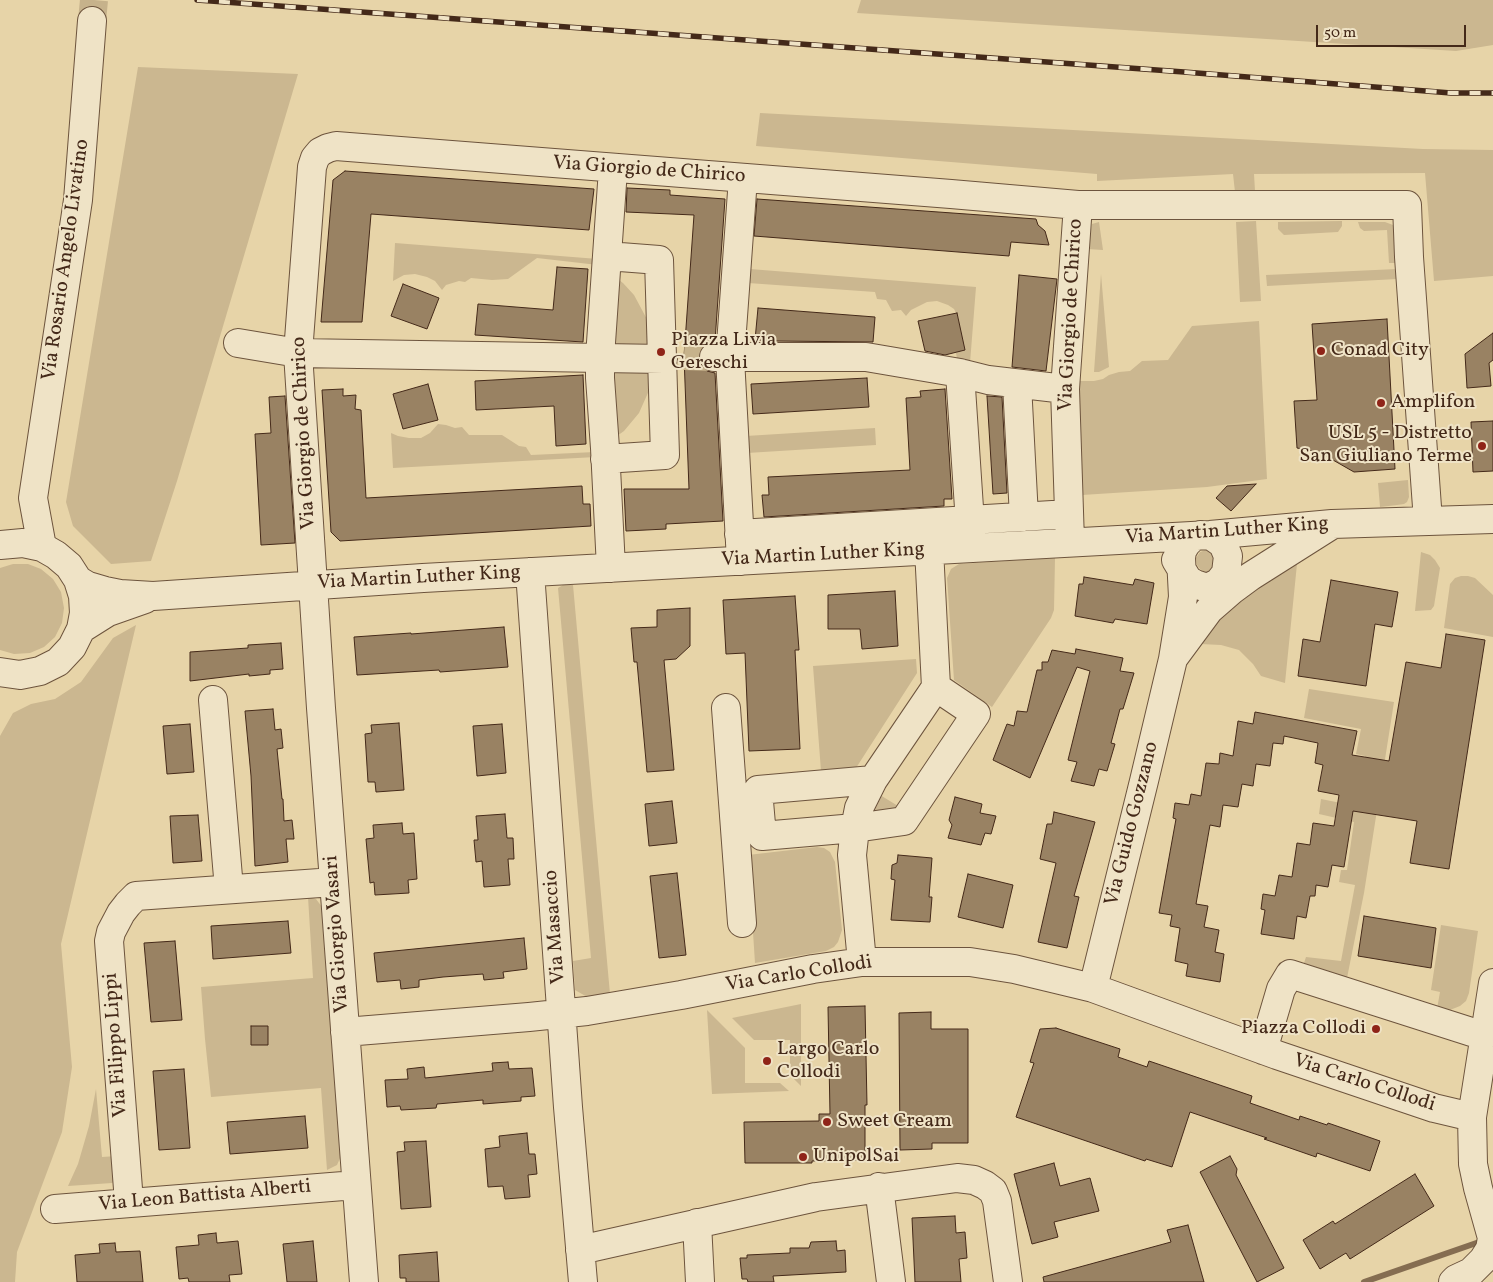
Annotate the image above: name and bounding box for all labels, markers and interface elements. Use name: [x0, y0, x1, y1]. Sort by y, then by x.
scale bar: [1318, 15, 1468, 47]
text: 50 m: [1324, 23, 1356, 44]
street label: Via Rosario Angelo Livatino: [38, 138, 96, 382]
street label: Via Giorgio de Chirico: [552, 152, 746, 190]
street label: Via Giorgio de Chirico: [1055, 218, 1089, 412]
place label: Piazza Livia Gereschi: [671, 329, 776, 376]
street label: Via Giorgio de Chirico: [288, 336, 322, 530]
place label: Conad City: [1331, 339, 1429, 363]
marker: Conad City: [1315, 345, 1327, 357]
marker: Piazza Livia Gereschi: [655, 346, 667, 358]
place label: Amplifon: [1391, 391, 1475, 415]
marker: Amplifon: [1375, 397, 1387, 409]
place label: USL 5 - Distretto San Giuliano Terme: [1299, 422, 1472, 469]
marker: USL 5 - Distretto San Giuliano Terme: [1476, 440, 1488, 452]
street label: Via Martin Luther King: [1125, 513, 1329, 551]
street label: Via Martin Luther King: [721, 539, 925, 573]
street label: Via Martin Luther King: [317, 562, 521, 596]
street label: Via Guido Gozzano: [1101, 739, 1165, 909]
street label: Via Giorgio Vasari: [321, 854, 355, 1014]
street label: Via Masaccio: [540, 869, 572, 985]
street label: Via Carlo Collodi: [724, 952, 874, 998]
street label: Via Filippo Lippi: [100, 972, 134, 1118]
place label: Piazza Collodi: [1241, 1017, 1366, 1041]
marker: Piazza Collodi: [1370, 1023, 1382, 1035]
place label: Largo Carlo Collodi: [777, 1038, 879, 1085]
street label: Via Carlo Collodi: [1290, 1050, 1438, 1118]
marker: Largo Carlo Collodi: [761, 1055, 773, 1067]
place label: Sweet Cream: [837, 1110, 952, 1134]
marker: Sweet Cream: [821, 1116, 833, 1128]
place label: UnipolSai: [813, 1145, 899, 1169]
marker: UnipolSai: [797, 1151, 809, 1163]
street label: Via Leon Battista Alberti: [98, 1176, 312, 1218]

